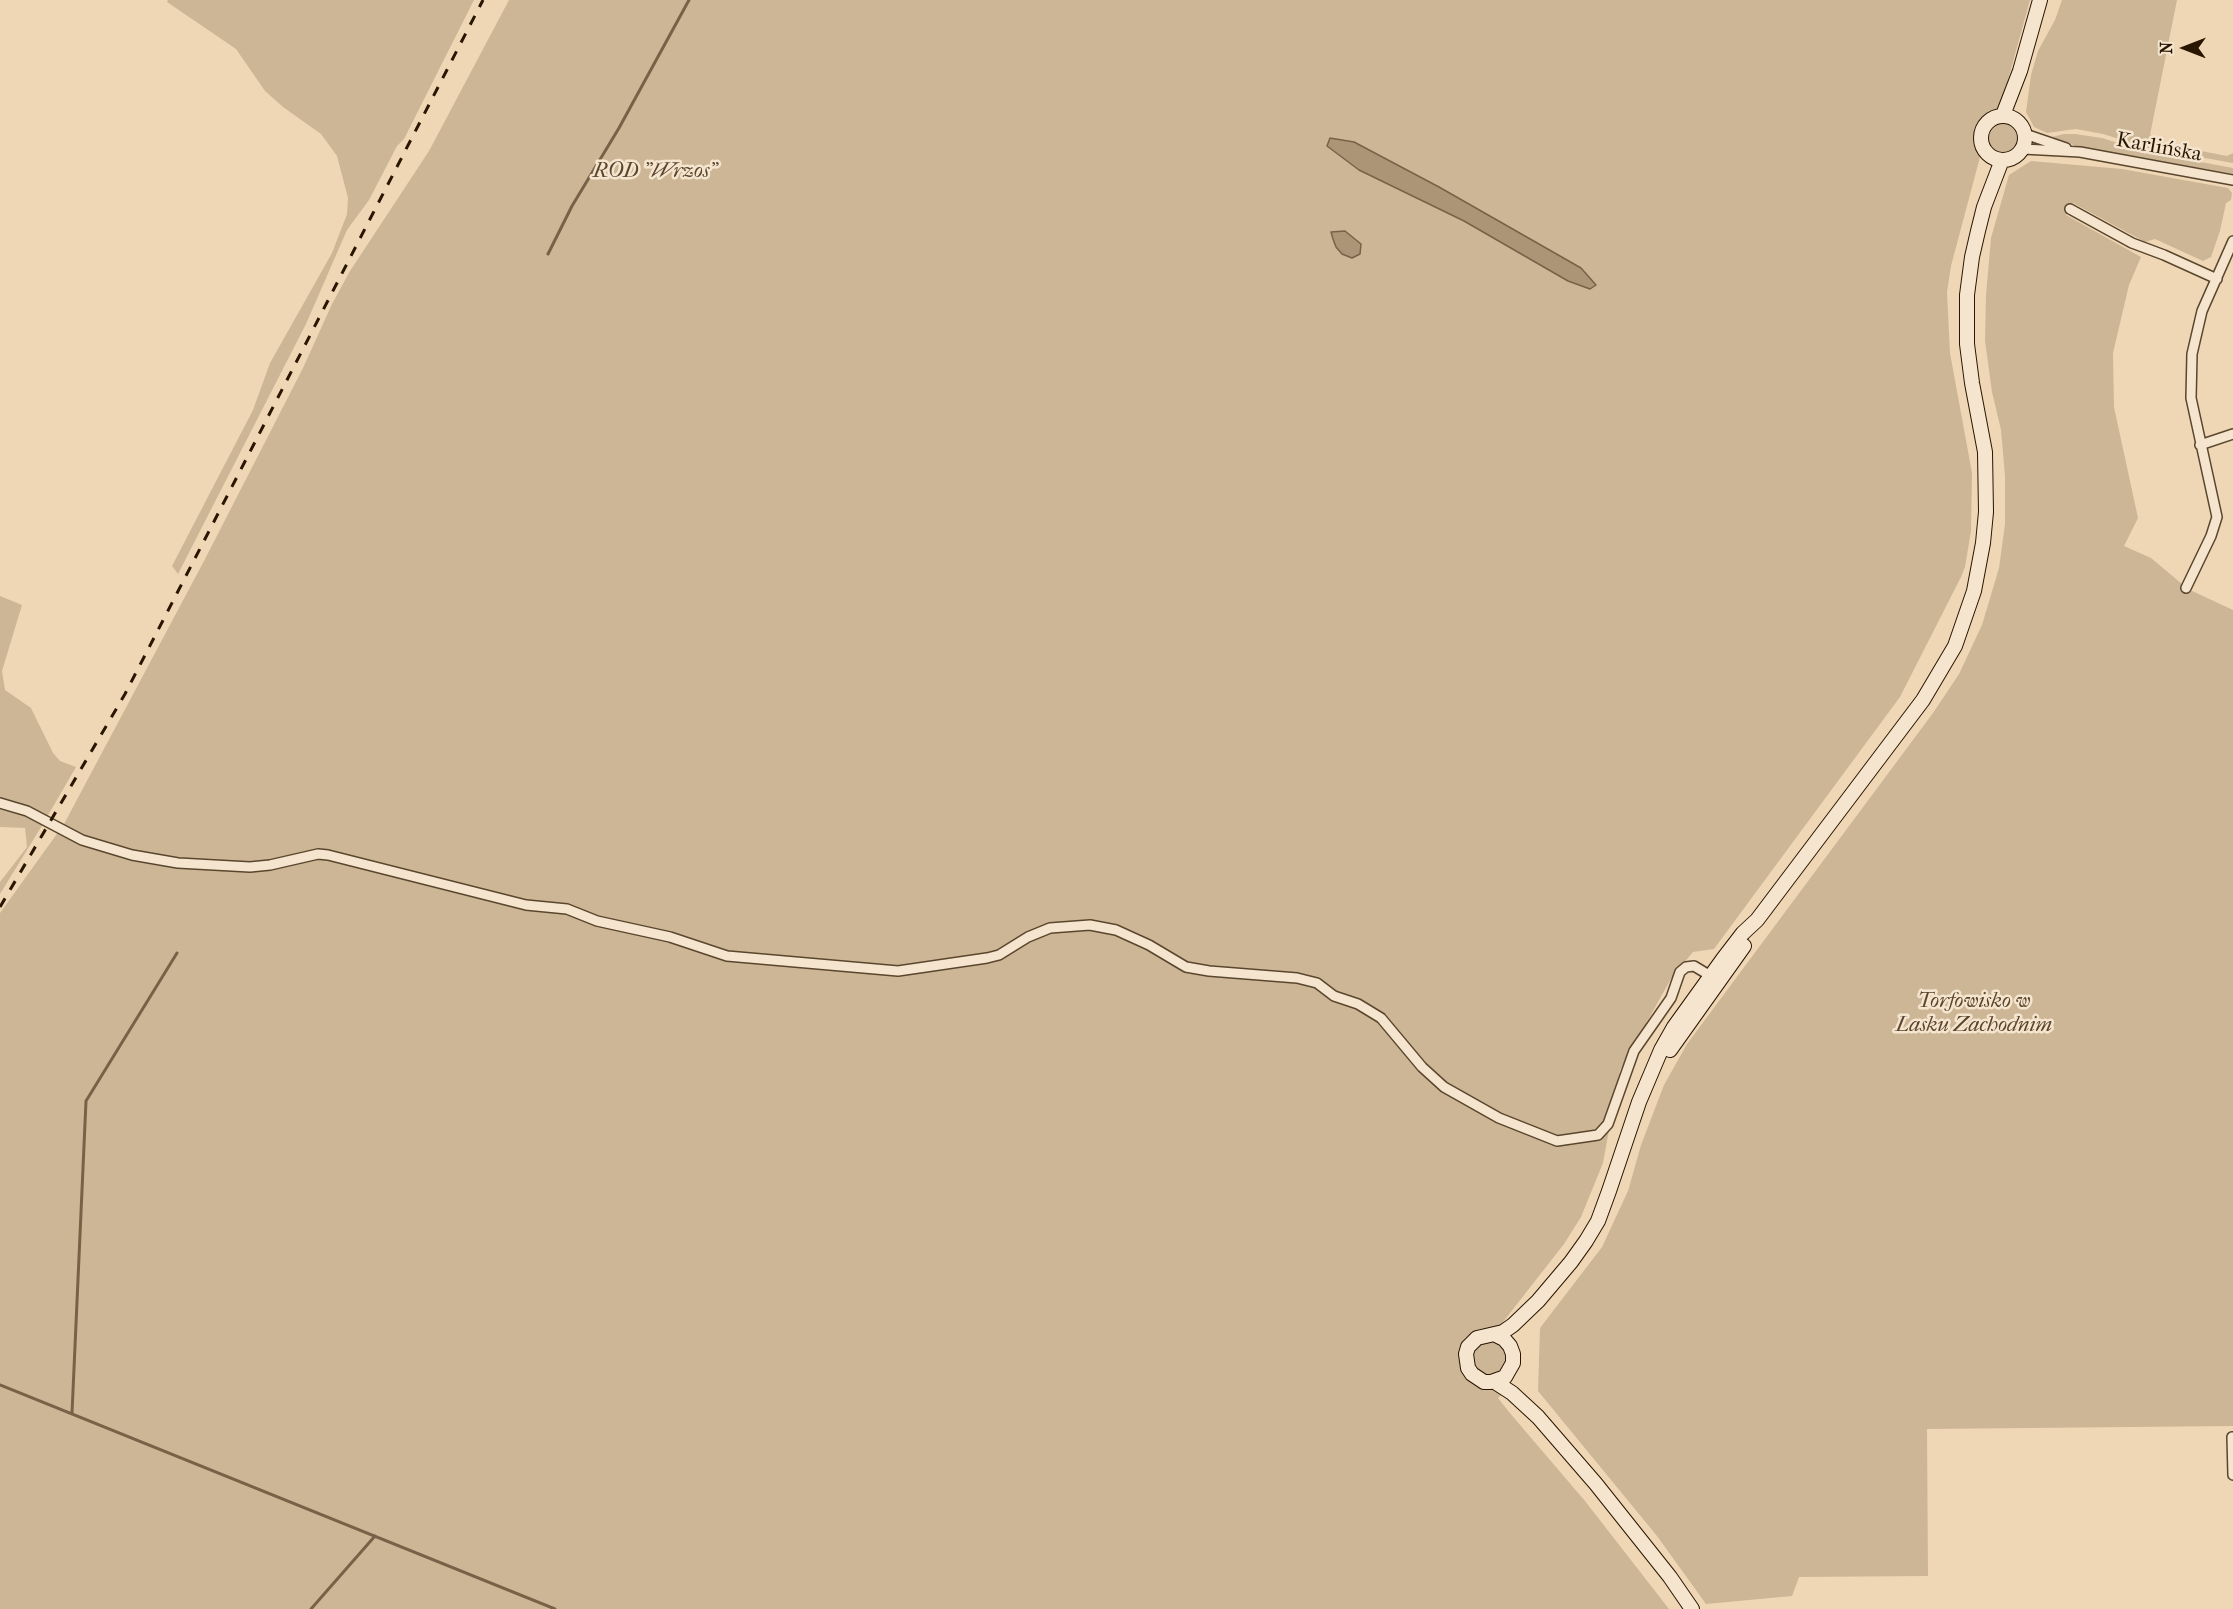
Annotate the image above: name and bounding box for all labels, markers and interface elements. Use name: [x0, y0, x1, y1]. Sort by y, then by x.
north arrow: [2155, 18, 2215, 78]
text: N: [2157, 42, 2176, 54]
street label: Karlińska: [2114, 128, 2204, 168]
park label: ROD "Wrzos": [593, 159, 717, 185]
park label: Torfowisko w Lasku Zachodnim: [1896, 989, 2052, 1039]

